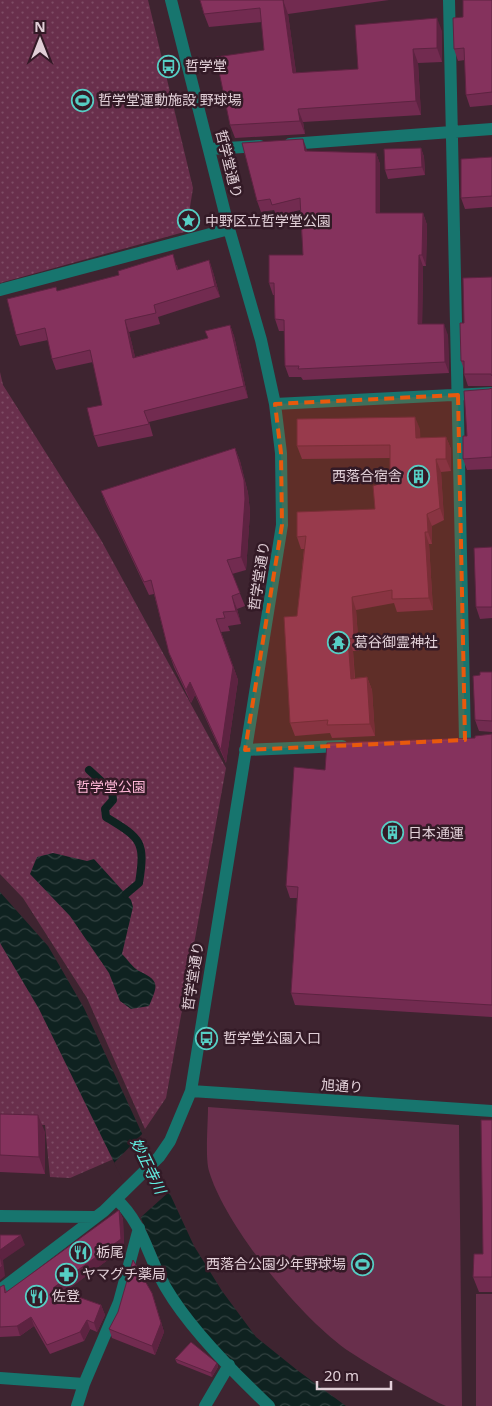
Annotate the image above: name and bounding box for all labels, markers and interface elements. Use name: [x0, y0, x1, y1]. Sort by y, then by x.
north arrow: [15, 15, 65, 65]
text: N: [34, 17, 46, 36]
bus stop icon: 哲学堂: [157, 54, 181, 78]
place label: 哲学堂: [185, 56, 227, 75]
sports icon: 哲学堂運動施設 野球場: [70, 88, 94, 112]
place label: 哲学堂運動施設 野球場: [98, 90, 242, 109]
street label: 哲学堂通り: [212, 128, 247, 200]
place icon: 中野区立哲学堂公園: [177, 209, 201, 233]
place label: 中野区立哲学堂公園: [205, 211, 331, 230]
building icon: 西落合宿舎: [406, 464, 430, 488]
place label: 西落合宿舎: [332, 466, 402, 485]
street label: 哲学堂通り: [244, 540, 273, 612]
temple icon: 葛谷御霊神社: [326, 630, 350, 654]
place label: 葛谷御霊神社: [354, 632, 438, 651]
park label: 哲学堂公園: [76, 777, 146, 796]
building icon: 日本通運: [380, 821, 404, 845]
place label: 日本通運: [408, 823, 464, 842]
street label: 哲学堂通り: [178, 940, 207, 1012]
bus stop icon: 哲学堂公園入口: [195, 1026, 219, 1050]
place label: 哲学堂公園入口: [223, 1028, 321, 1047]
street label: 旭通り: [320, 1075, 364, 1096]
water label: 妙正寺川: [127, 1134, 172, 1199]
restaurant icon: 栃尾: [68, 1240, 92, 1264]
place label: 栃尾: [96, 1242, 124, 1261]
sports icon: 西落合公園少年野球場: [350, 1252, 374, 1276]
place label: 西落合公園少年野球場: [206, 1254, 346, 1273]
pharmacy icon: ヤマグチ薬局: [54, 1262, 78, 1286]
place label: ヤマグチ薬局: [82, 1264, 166, 1283]
restaurant icon: 佐登: [24, 1284, 48, 1308]
place label: 佐登: [52, 1286, 80, 1305]
scale bar: [317, 1358, 391, 1390]
text: 20 m: [324, 1365, 359, 1385]

